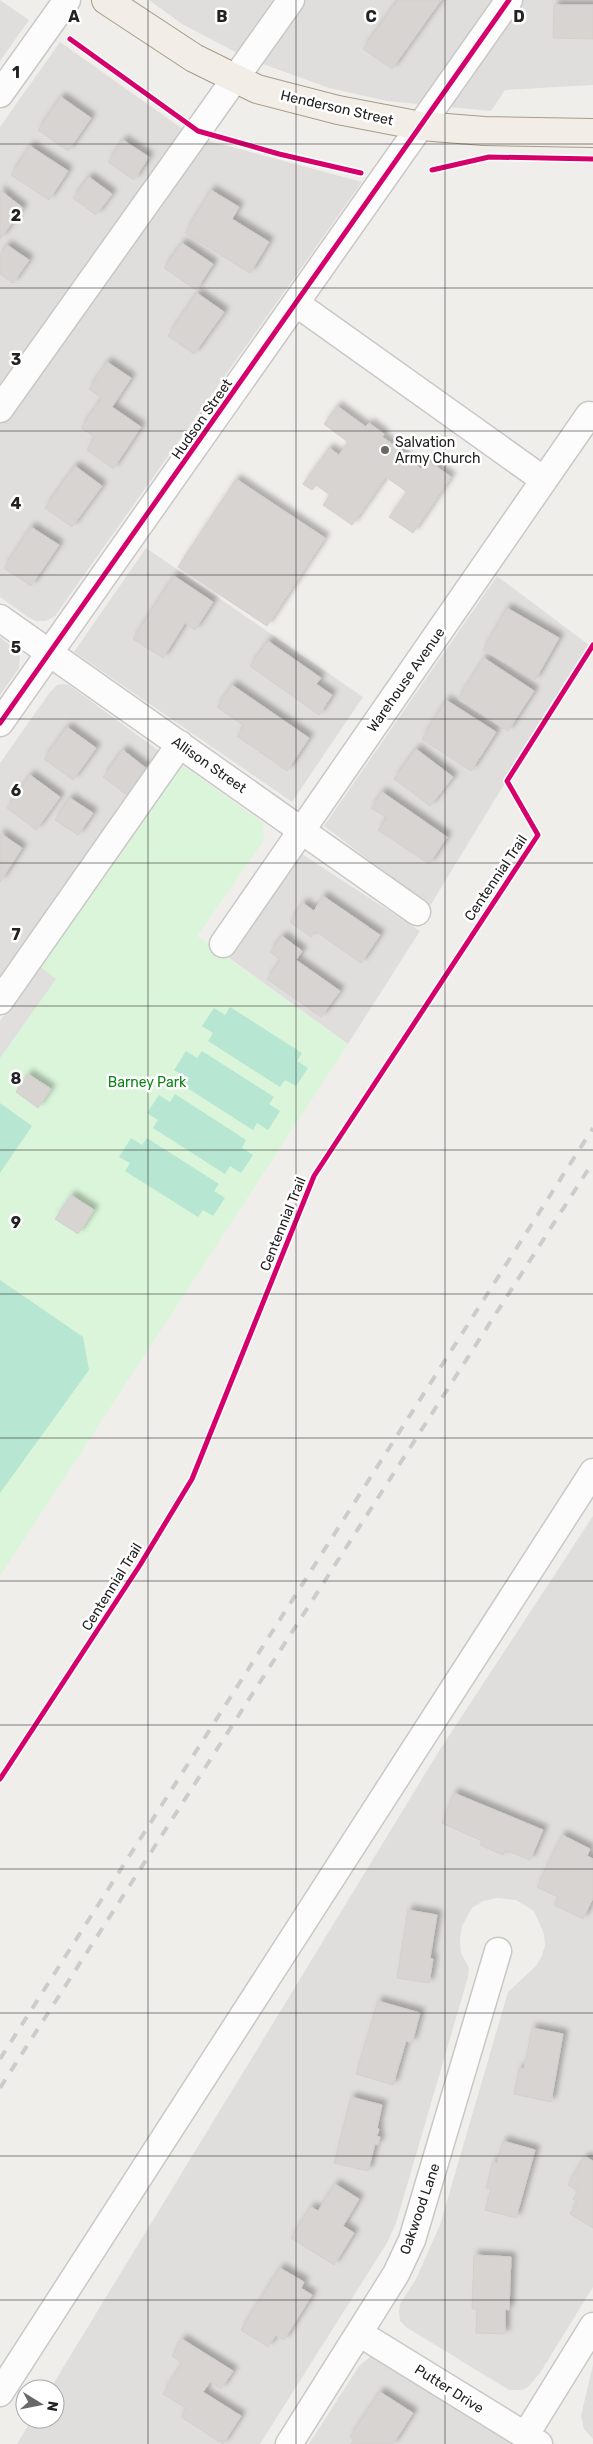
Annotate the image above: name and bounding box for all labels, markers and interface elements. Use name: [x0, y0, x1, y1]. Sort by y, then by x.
text: A: [68, 7, 80, 26]
text: B: [216, 7, 228, 26]
text: C: [365, 7, 377, 26]
text: D: [513, 7, 525, 26]
text: 1: [12, 63, 20, 82]
street label: Henderson Street: [279, 87, 396, 129]
text: 2: [11, 206, 21, 225]
text: 3: [11, 350, 21, 369]
street label: Hudson Street: [168, 375, 236, 463]
place label: Salvation Army Church: [395, 434, 480, 467]
marker: Salvation Army Church: [379, 444, 391, 456]
text: 4: [11, 494, 22, 513]
street label: Warehouse Avenue: [364, 624, 449, 736]
text: 5: [11, 638, 21, 657]
street label: Allison Street: [168, 733, 250, 797]
text: 6: [11, 781, 21, 800]
street label: Centennial Trail: [461, 832, 531, 924]
text: 7: [11, 925, 21, 944]
text: 8: [11, 1069, 22, 1088]
park label: Barney Park: [108, 1074, 187, 1091]
street label: Centennial Trail: [256, 1174, 310, 1274]
text: 9: [11, 1213, 21, 1232]
street label: Centennial Trail: [78, 1540, 146, 1634]
street label: Oakwood Lane: [396, 2161, 444, 2257]
street label: Putter Drive: [411, 2361, 487, 2417]
north arrow: [15, 2379, 65, 2429]
text: N: [43, 2400, 62, 2413]

